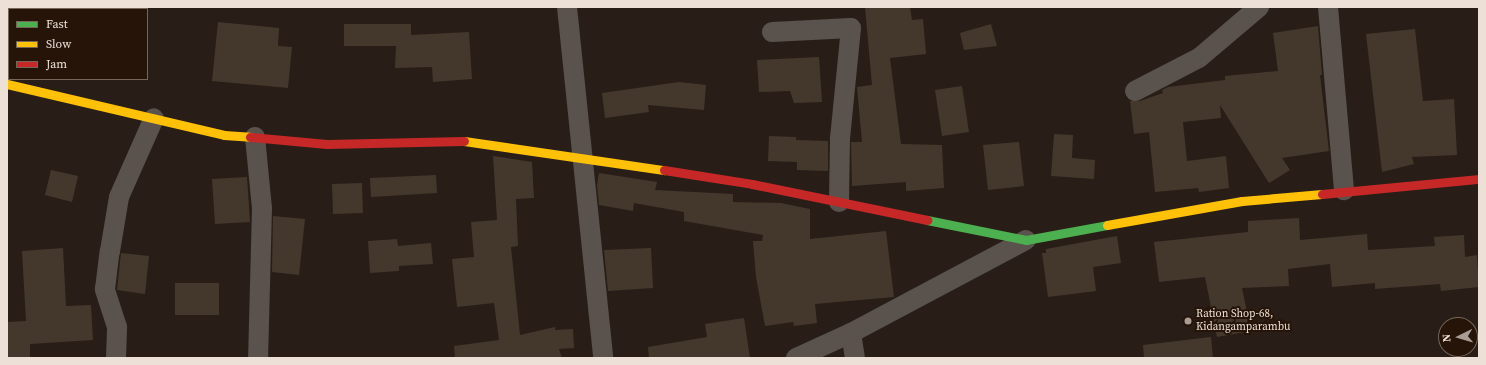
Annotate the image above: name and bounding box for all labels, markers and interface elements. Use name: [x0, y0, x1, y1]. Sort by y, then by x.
legend: [8, 8, 148, 80]
text: Fast: [46, 16, 68, 32]
text: Slow: [46, 36, 71, 52]
text: Jam: [46, 56, 67, 72]
place label: Ration Shop-68, Kidangamparambu: [1196, 308, 1290, 334]
marker: Ration Shop-68, Kidangamparambu: [1183, 316, 1193, 326]
north arrow: [1438, 317, 1478, 357]
text: N: [1439, 333, 1454, 343]

